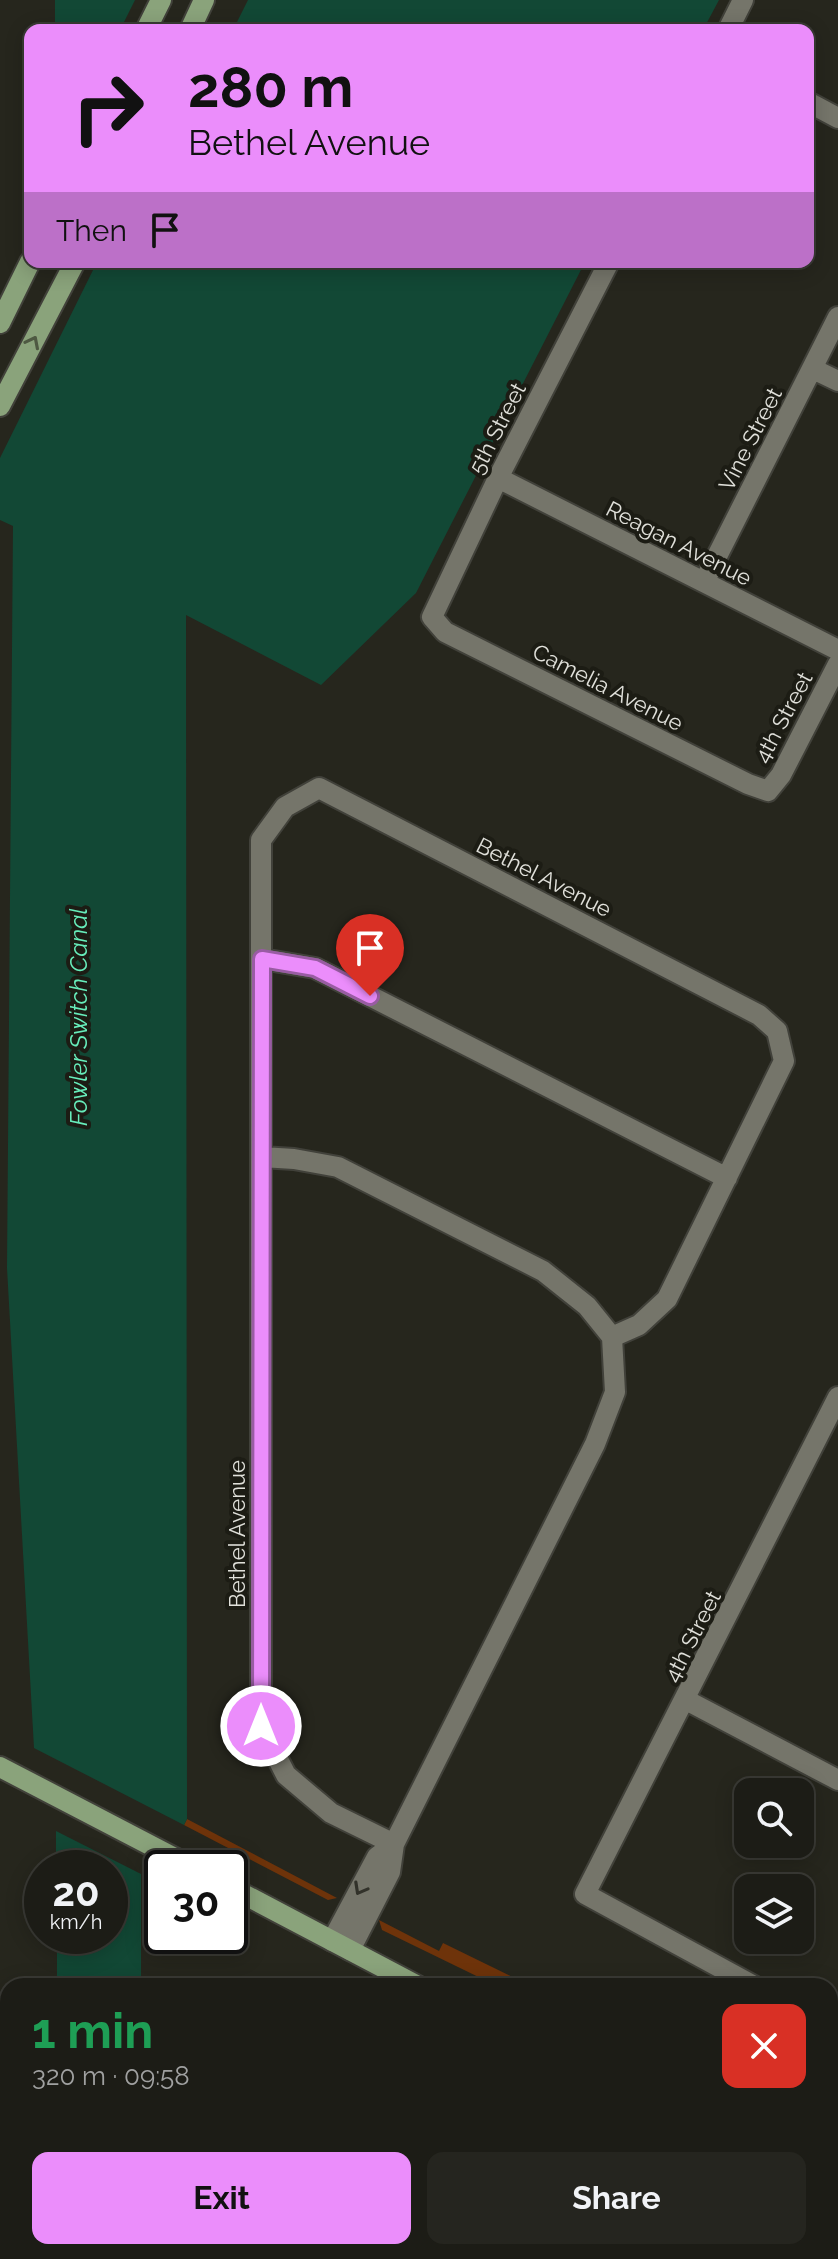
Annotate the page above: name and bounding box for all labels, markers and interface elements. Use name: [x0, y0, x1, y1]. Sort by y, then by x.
text: 280 m: [188, 54, 353, 120]
icon: right: [56, 56, 160, 160]
text: Bethel Avenue: [188, 121, 430, 163]
icon: arrive: [143, 208, 187, 252]
text: Then: [56, 213, 127, 248]
one-way arrow: [24, 336, 39, 351]
street label: 5th Street: [463, 378, 531, 478]
street label: Vine Street: [713, 383, 787, 495]
street label: Reagan Avenue: [602, 495, 756, 591]
street label: Camelia Avenue: [529, 638, 688, 736]
street label: 4th Street: [748, 667, 818, 767]
street label: Bethel Avenue: [472, 832, 616, 922]
water label: Fowler Switch Canal: [64, 908, 93, 1126]
pin: [336, 914, 404, 996]
icon: arrive: [348, 926, 392, 970]
street label: Bethel Avenue: [224, 1460, 250, 1608]
street label: 4th Street: [658, 1586, 726, 1686]
position arrow: [219, 1684, 303, 1768]
map controls: [734, 1778, 814, 1954]
button: search: [734, 1778, 814, 1858]
speed limit sign: 30: [144, 1850, 248, 1954]
text: 20: [52, 1868, 100, 1915]
button: layers: [734, 1874, 814, 1954]
one-way arrow: [354, 1881, 369, 1896]
text: km/h: [50, 1910, 102, 1934]
text: 1 min: [32, 2003, 153, 2059]
button: close: [722, 2004, 806, 2088]
text: 320 m · 09:58: [32, 2061, 190, 2091]
button: Exit: [32, 2152, 411, 2244]
button: Share: [427, 2152, 806, 2244]

